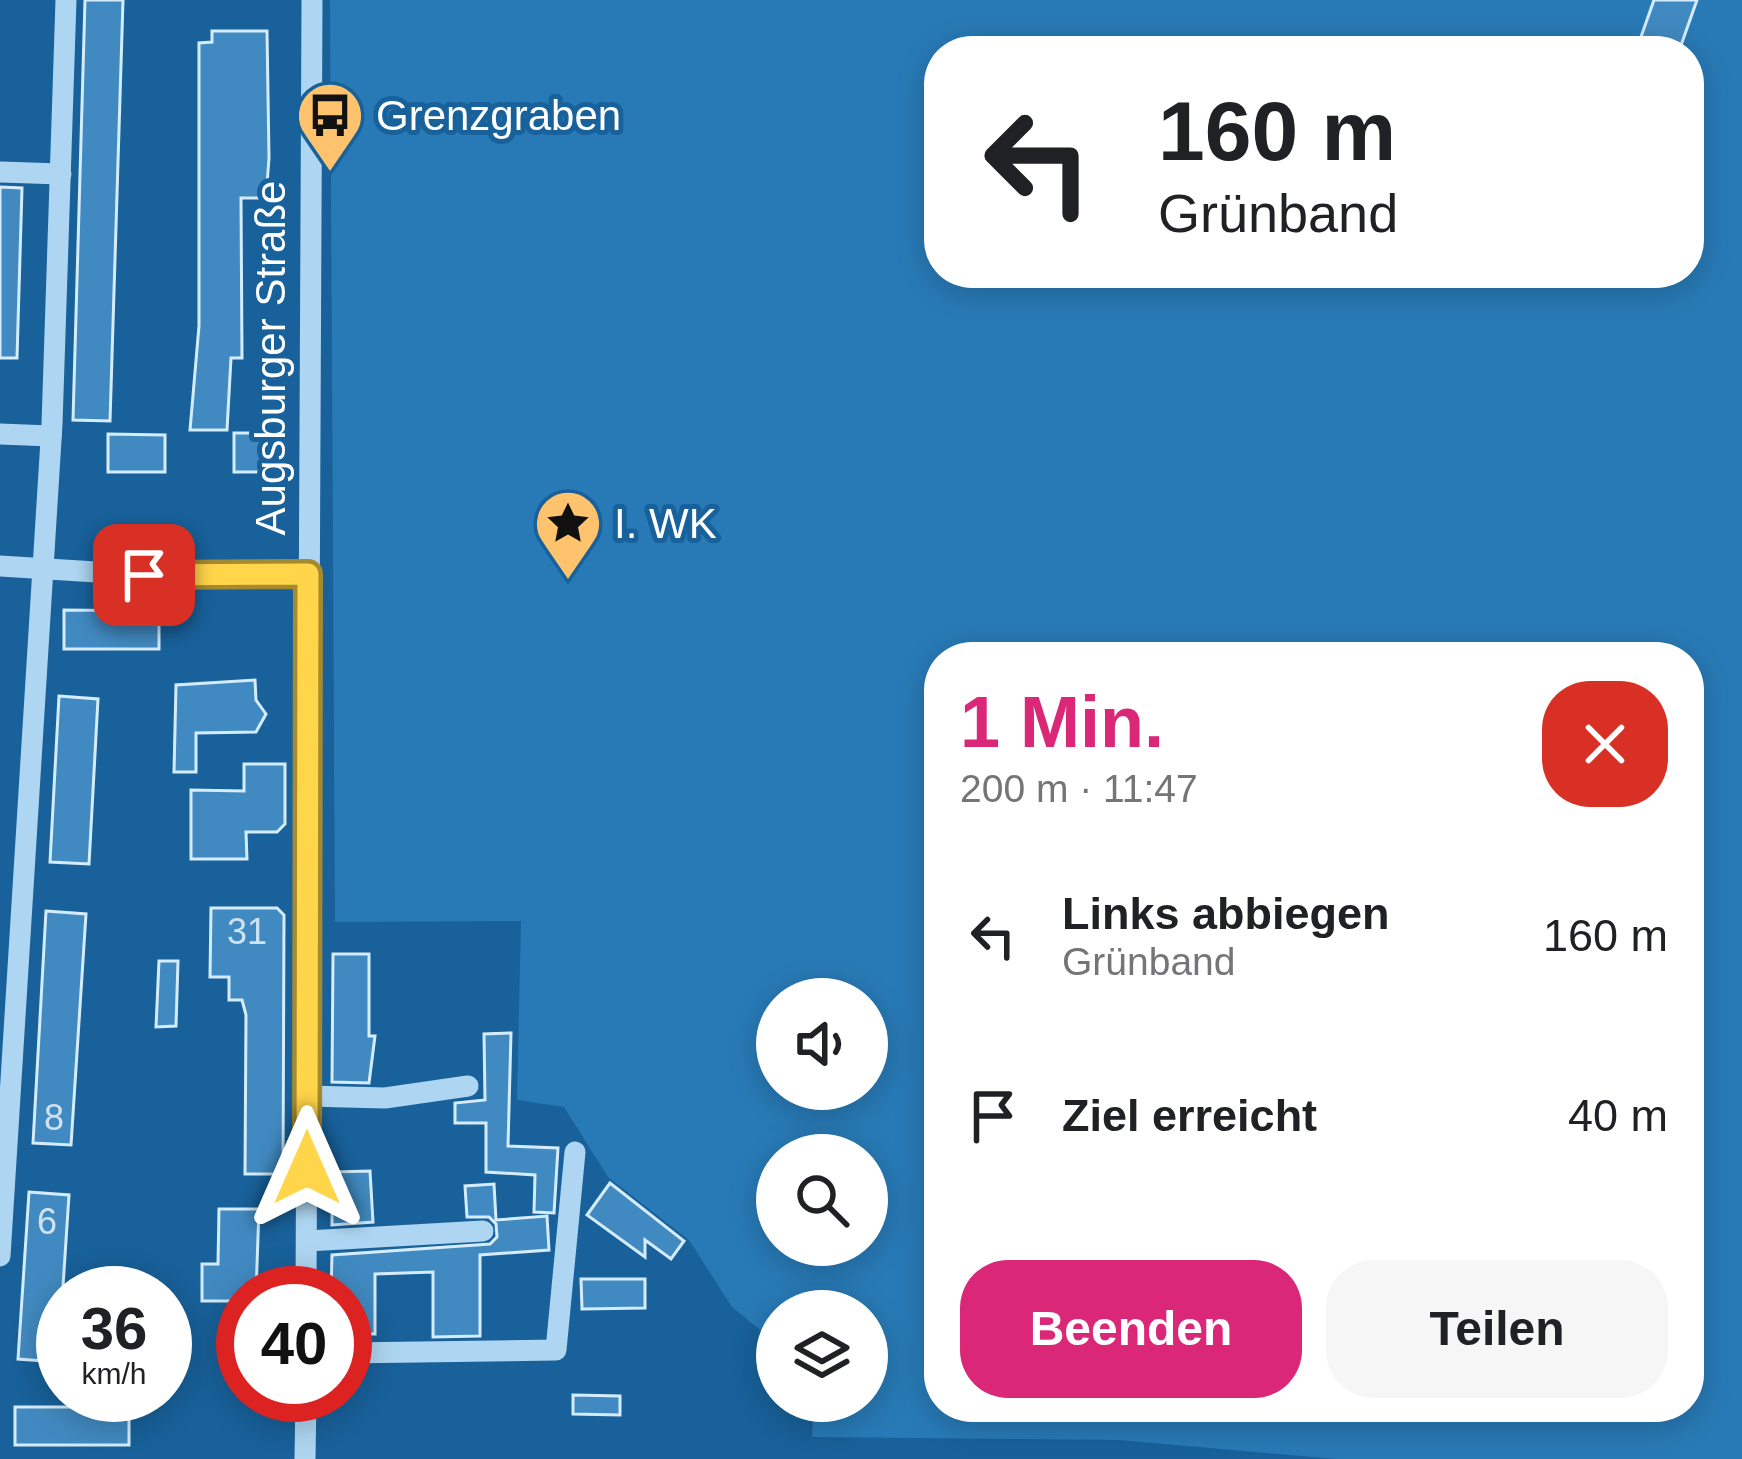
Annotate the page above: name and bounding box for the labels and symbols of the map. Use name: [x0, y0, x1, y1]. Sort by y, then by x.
bus stop icon: Grenzgraben: [295, 80, 365, 174]
place label: Grenzgraben: [376, 92, 621, 139]
street label: Augsburger Straße: [247, 181, 294, 535]
place icon: I. WK: [533, 488, 603, 582]
place label: I. WK: [614, 500, 717, 547]
pin: [93, 524, 195, 626]
house number: 31: [227, 911, 267, 952]
house number: 8: [44, 1097, 64, 1138]
position arrow: [244, 1105, 370, 1231]
house number: 6: [37, 1201, 57, 1242]
speed limit sign: 40: [216, 1266, 372, 1422]

